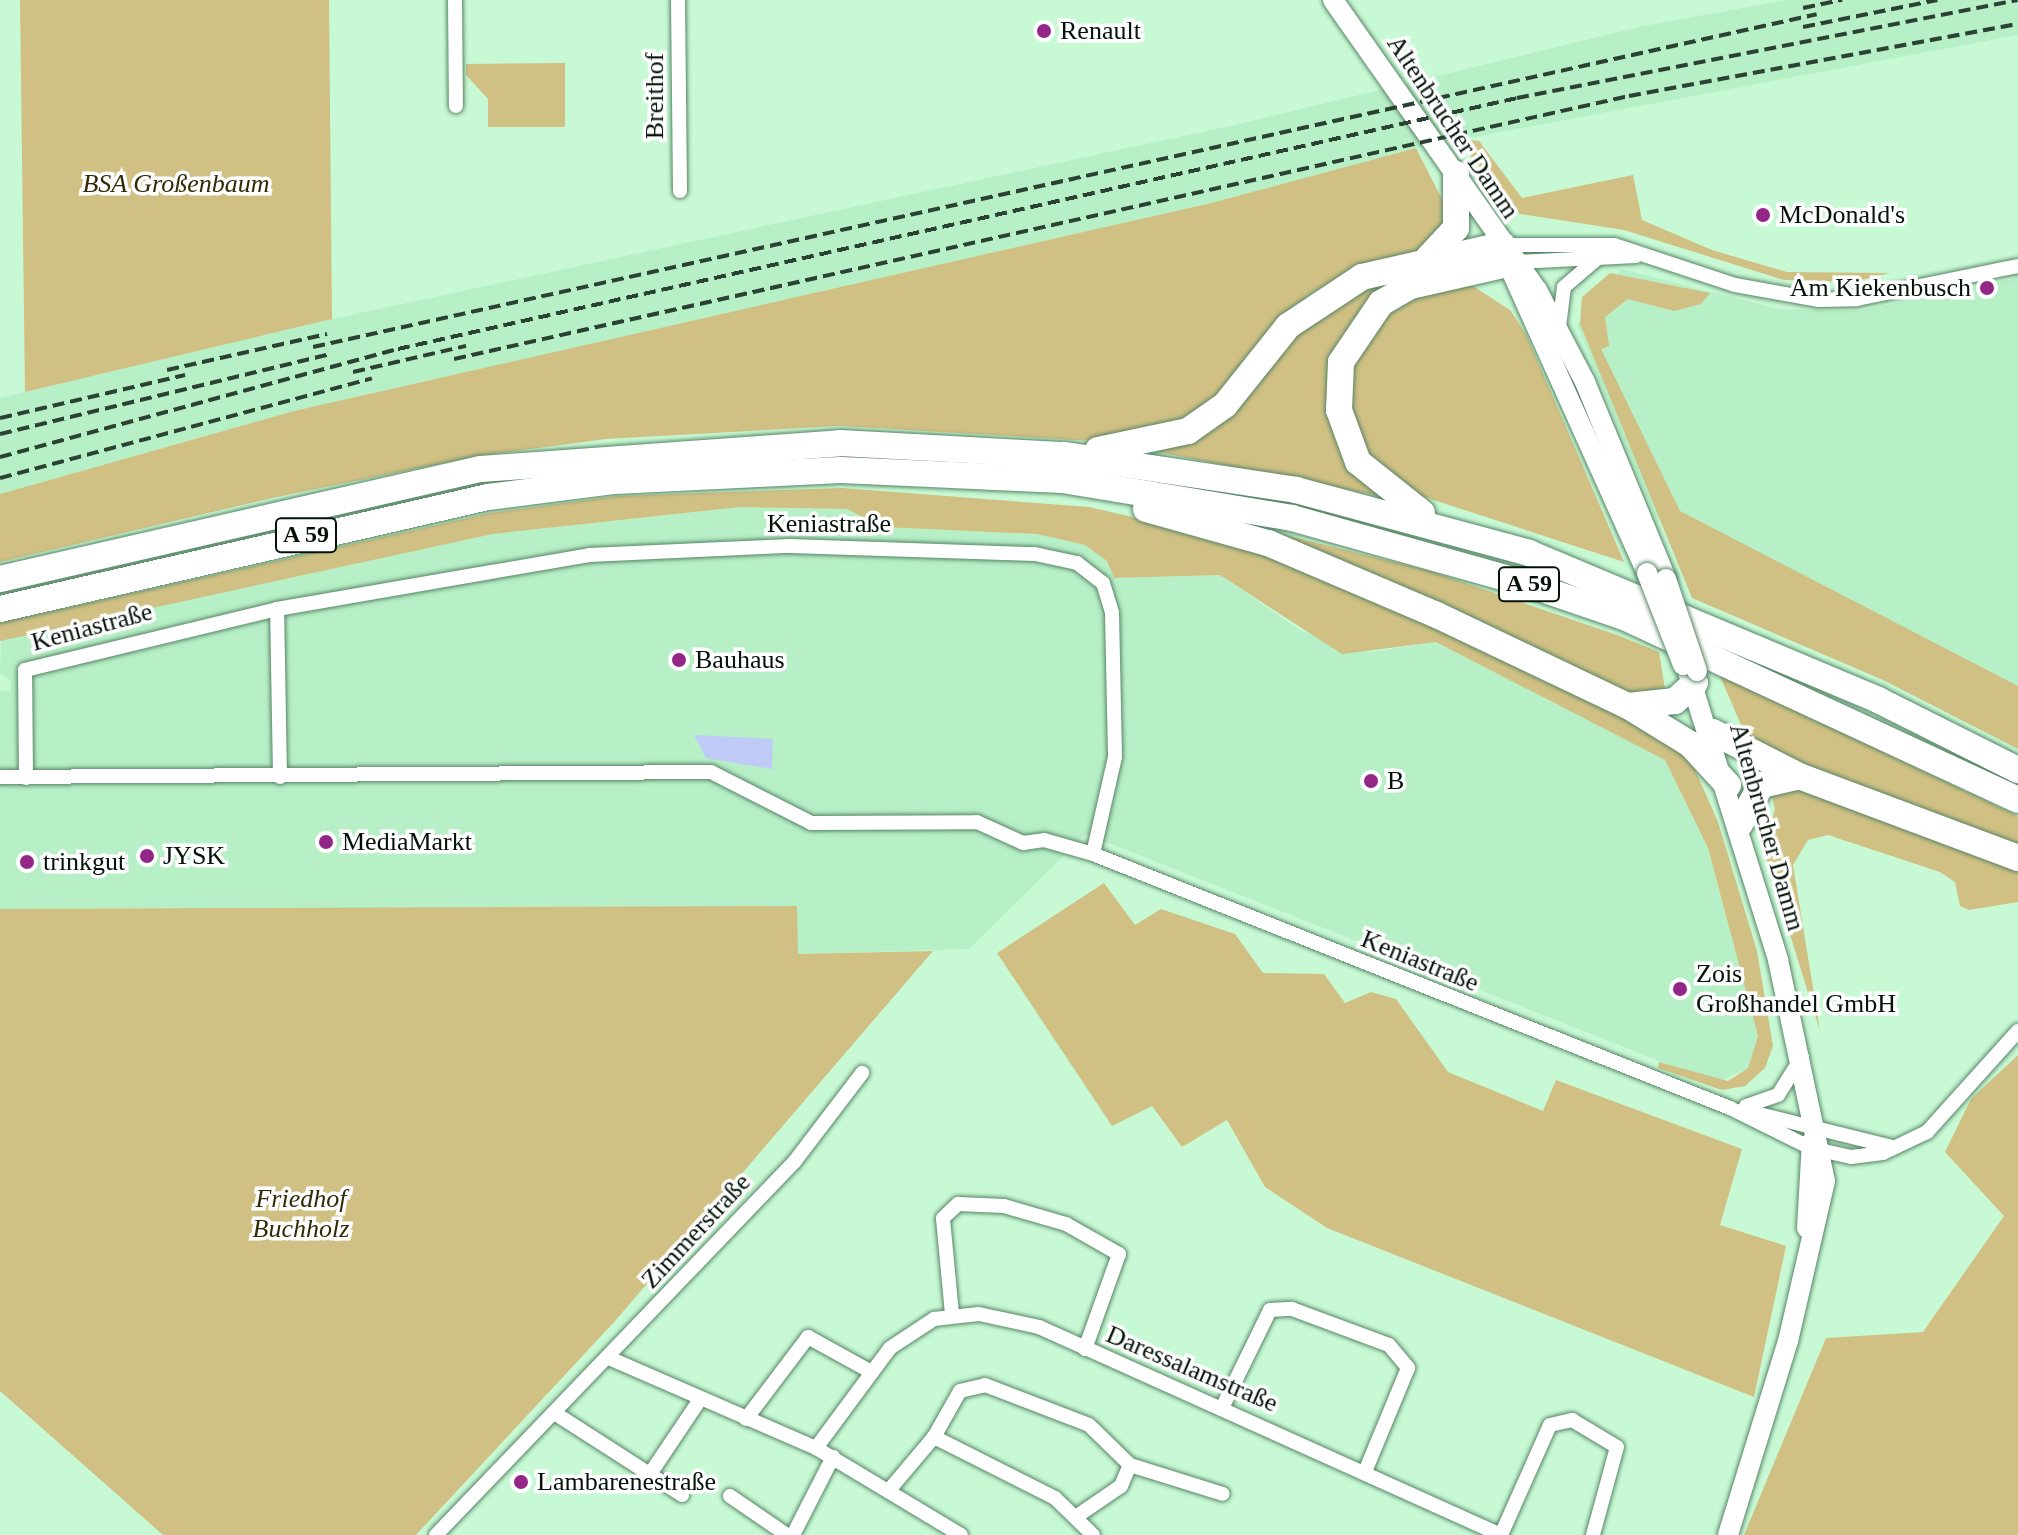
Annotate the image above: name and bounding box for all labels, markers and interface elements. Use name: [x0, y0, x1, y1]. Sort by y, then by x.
place label: Renault: [1060, 15, 1141, 47]
marker: Renault: [1035, 22, 1053, 40]
street label: Altenbrucher Damm: [1380, 29, 1526, 225]
street label: Breithof: [639, 53, 671, 139]
park label: BSA Großenbaum: [82, 168, 270, 200]
place label: McDonald's: [1779, 199, 1905, 231]
marker: McDonald's: [1754, 206, 1772, 224]
place label: Am Kiekenbusch: [1790, 272, 1971, 304]
marker: Am Kiekenbusch: [1978, 279, 1996, 297]
street label: Keniastraße: [767, 508, 891, 540]
road number: A 59: [274, 515, 338, 555]
road number: A 59: [1497, 564, 1561, 604]
street label: Keniastraße: [28, 596, 156, 658]
place label: Bauhaus: [695, 644, 785, 676]
marker: Bauhaus: [670, 651, 688, 669]
street label: Altenbrucher Damm: [1722, 720, 1812, 934]
place label: B: [1387, 765, 1404, 797]
marker: B: [1362, 772, 1380, 790]
place label: MediaMarkt: [342, 826, 472, 858]
marker: MediaMarkt: [317, 833, 335, 851]
place label: JYSK: [163, 840, 225, 872]
place label: trinkgut: [43, 846, 125, 878]
marker: JYSK: [138, 847, 156, 865]
marker: trinkgut: [18, 853, 36, 871]
street label: Keniastraße: [1357, 923, 1483, 999]
place label: Zois Großhandel GmbH: [1696, 958, 1896, 1020]
marker: Zois Großhandel GmbH: [1671, 980, 1689, 998]
street label: Zimmerstraße: [635, 1167, 757, 1295]
park label: Friedhof Buchholz: [253, 1183, 349, 1244]
street label: Daressalamstraße: [1102, 1319, 1282, 1419]
place label: Lambarenestraße: [537, 1466, 716, 1498]
marker: Lambarenestraße: [512, 1473, 530, 1491]

